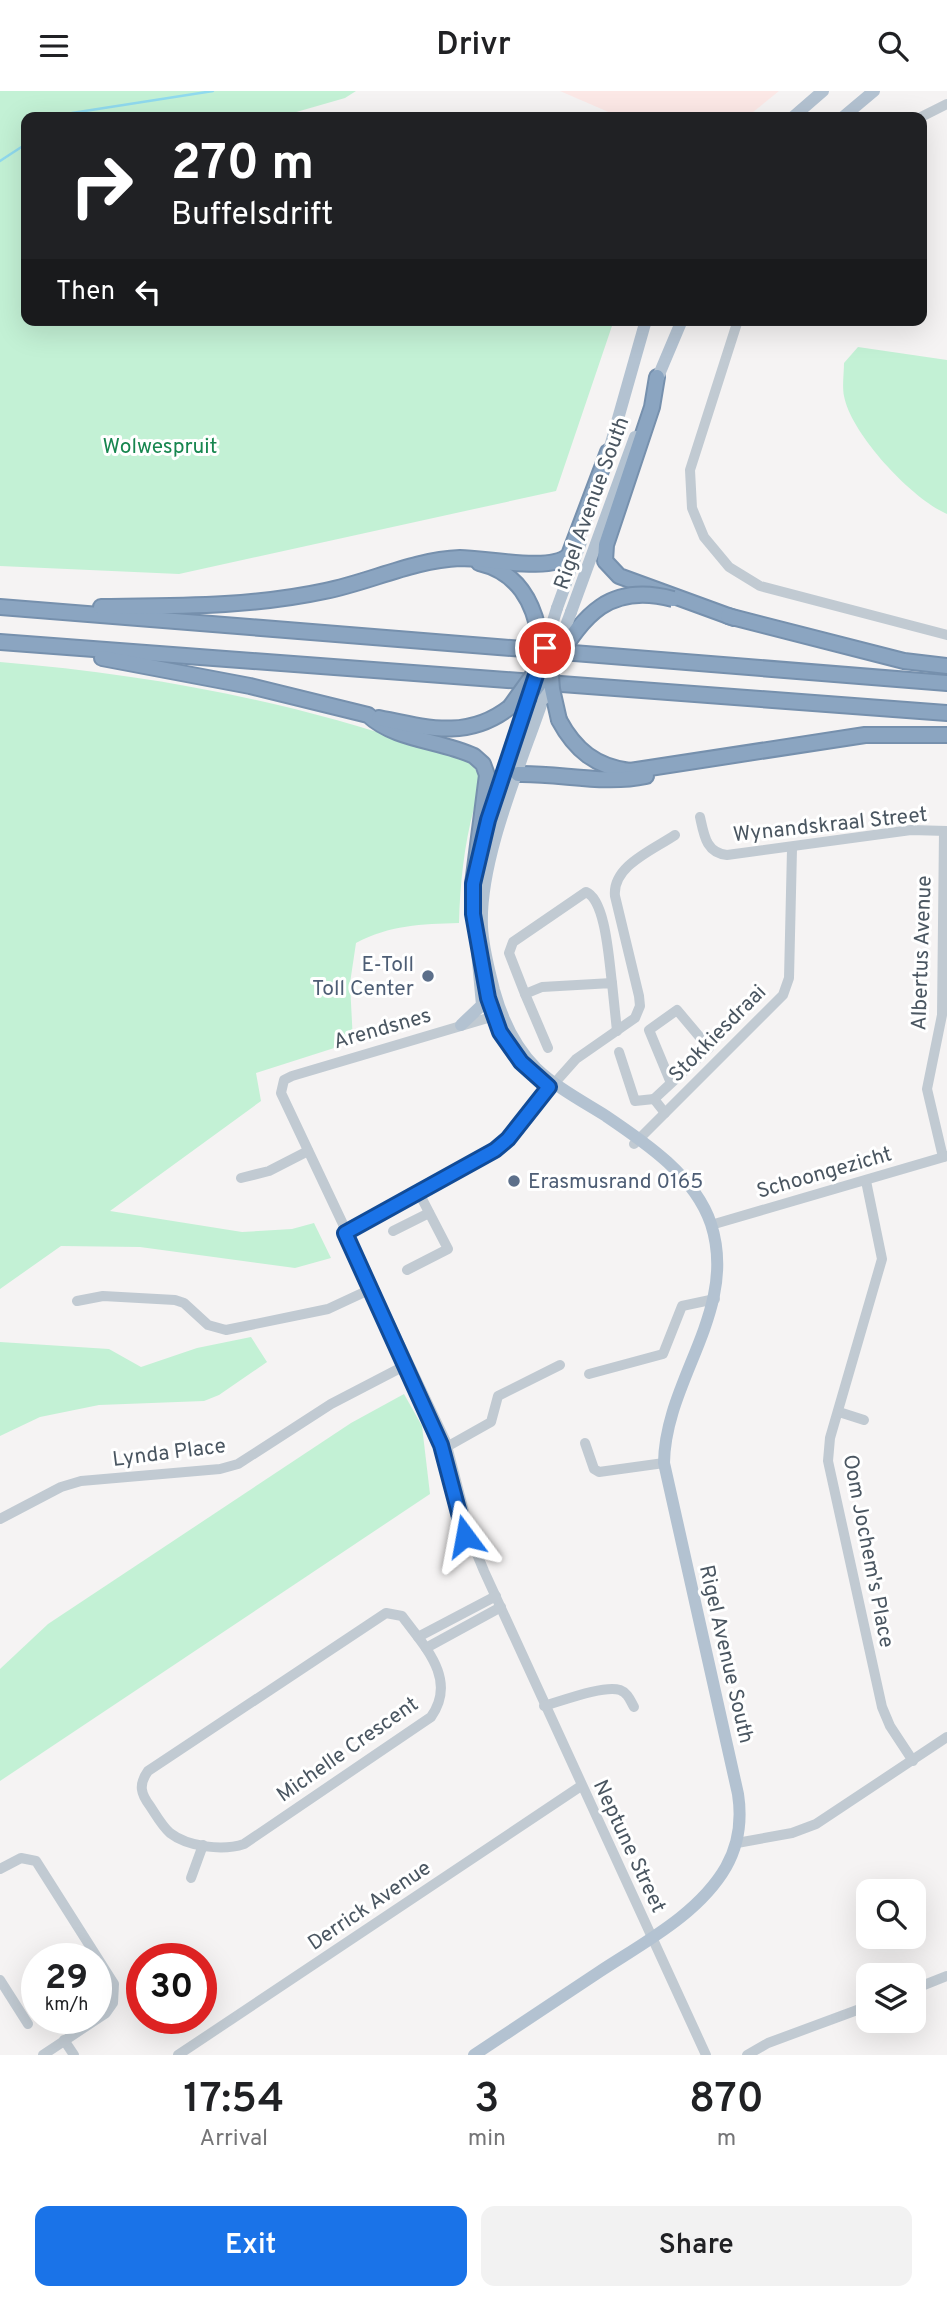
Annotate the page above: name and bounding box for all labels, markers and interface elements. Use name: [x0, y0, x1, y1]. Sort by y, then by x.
text: Drivr: [436, 26, 511, 66]
icon: menu: [35, 27, 73, 65]
icon: search: [874, 27, 912, 65]
text: 270 m: [171, 135, 314, 197]
icon: right: [56, 140, 147, 231]
text: Buffelsdrift: [171, 196, 333, 236]
icon: left: [129, 273, 167, 311]
text: Then: [56, 276, 115, 309]
street label: Rigel Avenue South: [549, 413, 636, 594]
park label: Wolwespruit: [103, 434, 218, 461]
pin: [515, 618, 575, 678]
icon: arrive: [526, 629, 564, 667]
street label: Wynandskraal Street: [732, 802, 929, 849]
street label: Albertus Avenue: [906, 875, 939, 1031]
place label: E-Toll Toll Center: [312, 952, 414, 1003]
marker: E-Toll Toll Center: [420, 968, 436, 984]
street label: Stokkiesdraai: [664, 980, 773, 1089]
street label: Arendsnes: [330, 1003, 434, 1056]
street label: Schoongezicht: [754, 1141, 895, 1206]
place label: Erasmusrand 0165: [528, 1169, 703, 1196]
marker: Erasmusrand 0165: [506, 1173, 522, 1189]
street label: Lynda Place: [111, 1433, 228, 1474]
street label: Oom Jochem's Place: [836, 1452, 900, 1650]
position arrow: [428, 1499, 502, 1573]
street label: Rigel Avenue South: [692, 1563, 759, 1746]
street label: Michelle Crescent: [272, 1691, 424, 1809]
street label: Neptune Street: [586, 1776, 671, 1917]
street label: Derrick Avenue: [303, 1855, 437, 1957]
map controls: [856, 1879, 926, 2033]
button: search: [856, 1879, 926, 1949]
speed limit sign: 30: [126, 1943, 217, 2034]
text: 29: [45, 1957, 88, 2001]
button: layers: [856, 1963, 926, 2033]
text: km/h: [45, 1994, 88, 2017]
text: 17:54: [183, 2074, 285, 2127]
text: 3: [474, 2074, 499, 2127]
text: 870: [689, 2074, 764, 2127]
text: Arrival: [200, 2125, 268, 2154]
text: min: [468, 2125, 506, 2154]
text: m: [717, 2125, 736, 2154]
button: Exit: [35, 2206, 467, 2286]
button: Share: [481, 2206, 912, 2286]

